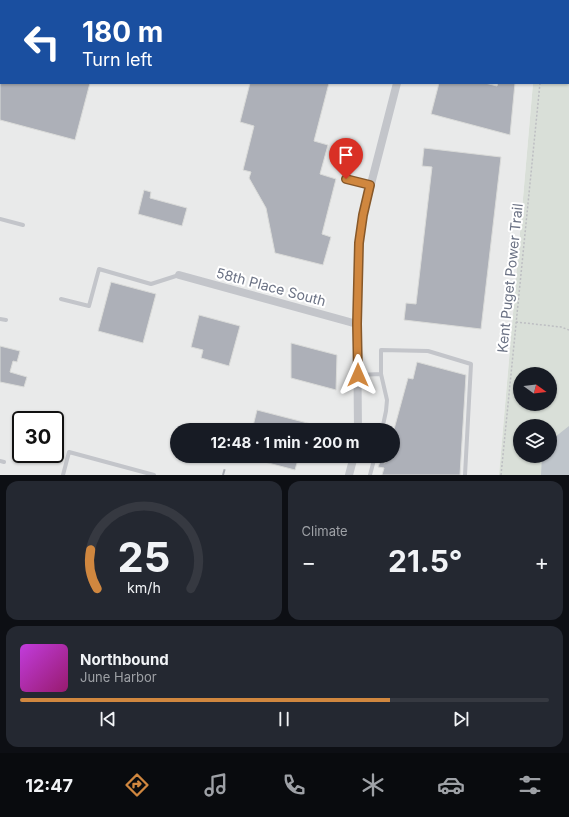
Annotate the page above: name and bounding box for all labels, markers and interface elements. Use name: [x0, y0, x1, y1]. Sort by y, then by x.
text: 180 m: [82, 15, 163, 49]
icon: left: [16, 16, 68, 68]
text: Turn left: [82, 49, 152, 70]
pin: [329, 138, 363, 179]
icon: arrive: [335, 144, 357, 166]
street label: Kent Puget Power Trail: [493, 202, 526, 353]
street label: 58th Place South: [214, 264, 328, 309]
position arrow: [337, 354, 379, 396]
north arrow: [513, 367, 557, 411]
map controls: [513, 367, 557, 463]
speed limit sign: 30: [12, 411, 64, 463]
button: layers: [513, 419, 557, 463]
text: 12:48 · 1 min · 200 m: [210, 433, 360, 452]
text: Climate: [302, 523, 348, 539]
text: 25: [117, 531, 170, 581]
text: 21.5°: [388, 543, 462, 579]
text: −: [302, 549, 316, 575]
text: +: [534, 549, 549, 575]
text: km/h: [127, 578, 161, 595]
text: Northbound: [80, 650, 169, 669]
text: June Harbor: [80, 669, 157, 685]
icon: previous: [97, 708, 119, 730]
icon: pause: [273, 708, 295, 730]
icon: next: [450, 708, 472, 730]
icon: directions: [123, 771, 151, 799]
icon: music: [202, 771, 230, 799]
icon: phone: [280, 771, 308, 799]
icon: climate: [359, 771, 387, 799]
icon: car: [437, 771, 465, 799]
icon: filters: [516, 771, 544, 799]
text: 12:47: [25, 775, 73, 796]

